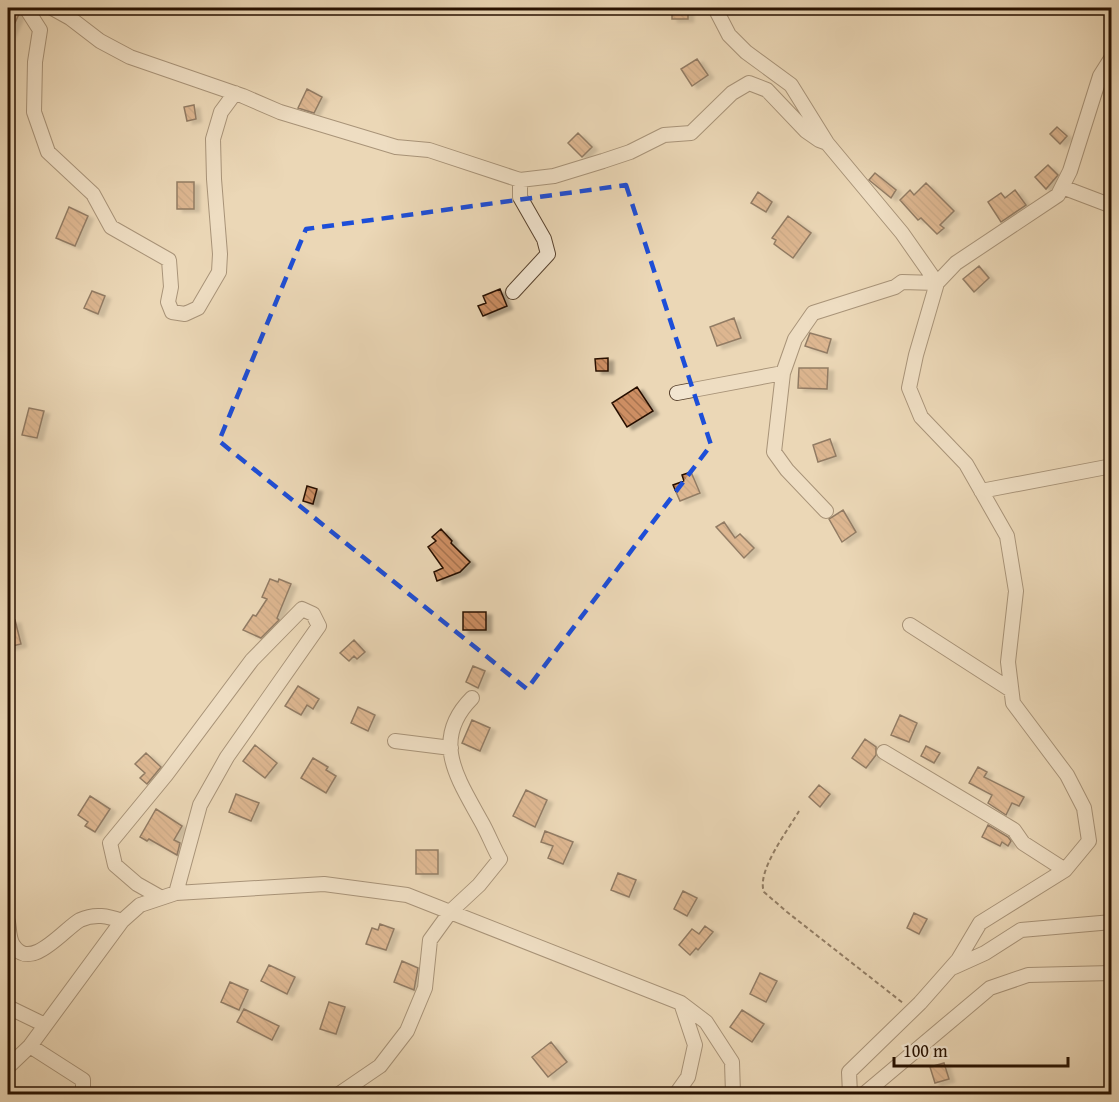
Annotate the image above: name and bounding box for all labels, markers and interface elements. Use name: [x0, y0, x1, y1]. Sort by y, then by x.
scale bar: [894, 1030, 1068, 1068]
text: 100 m: [903, 1037, 948, 1064]

